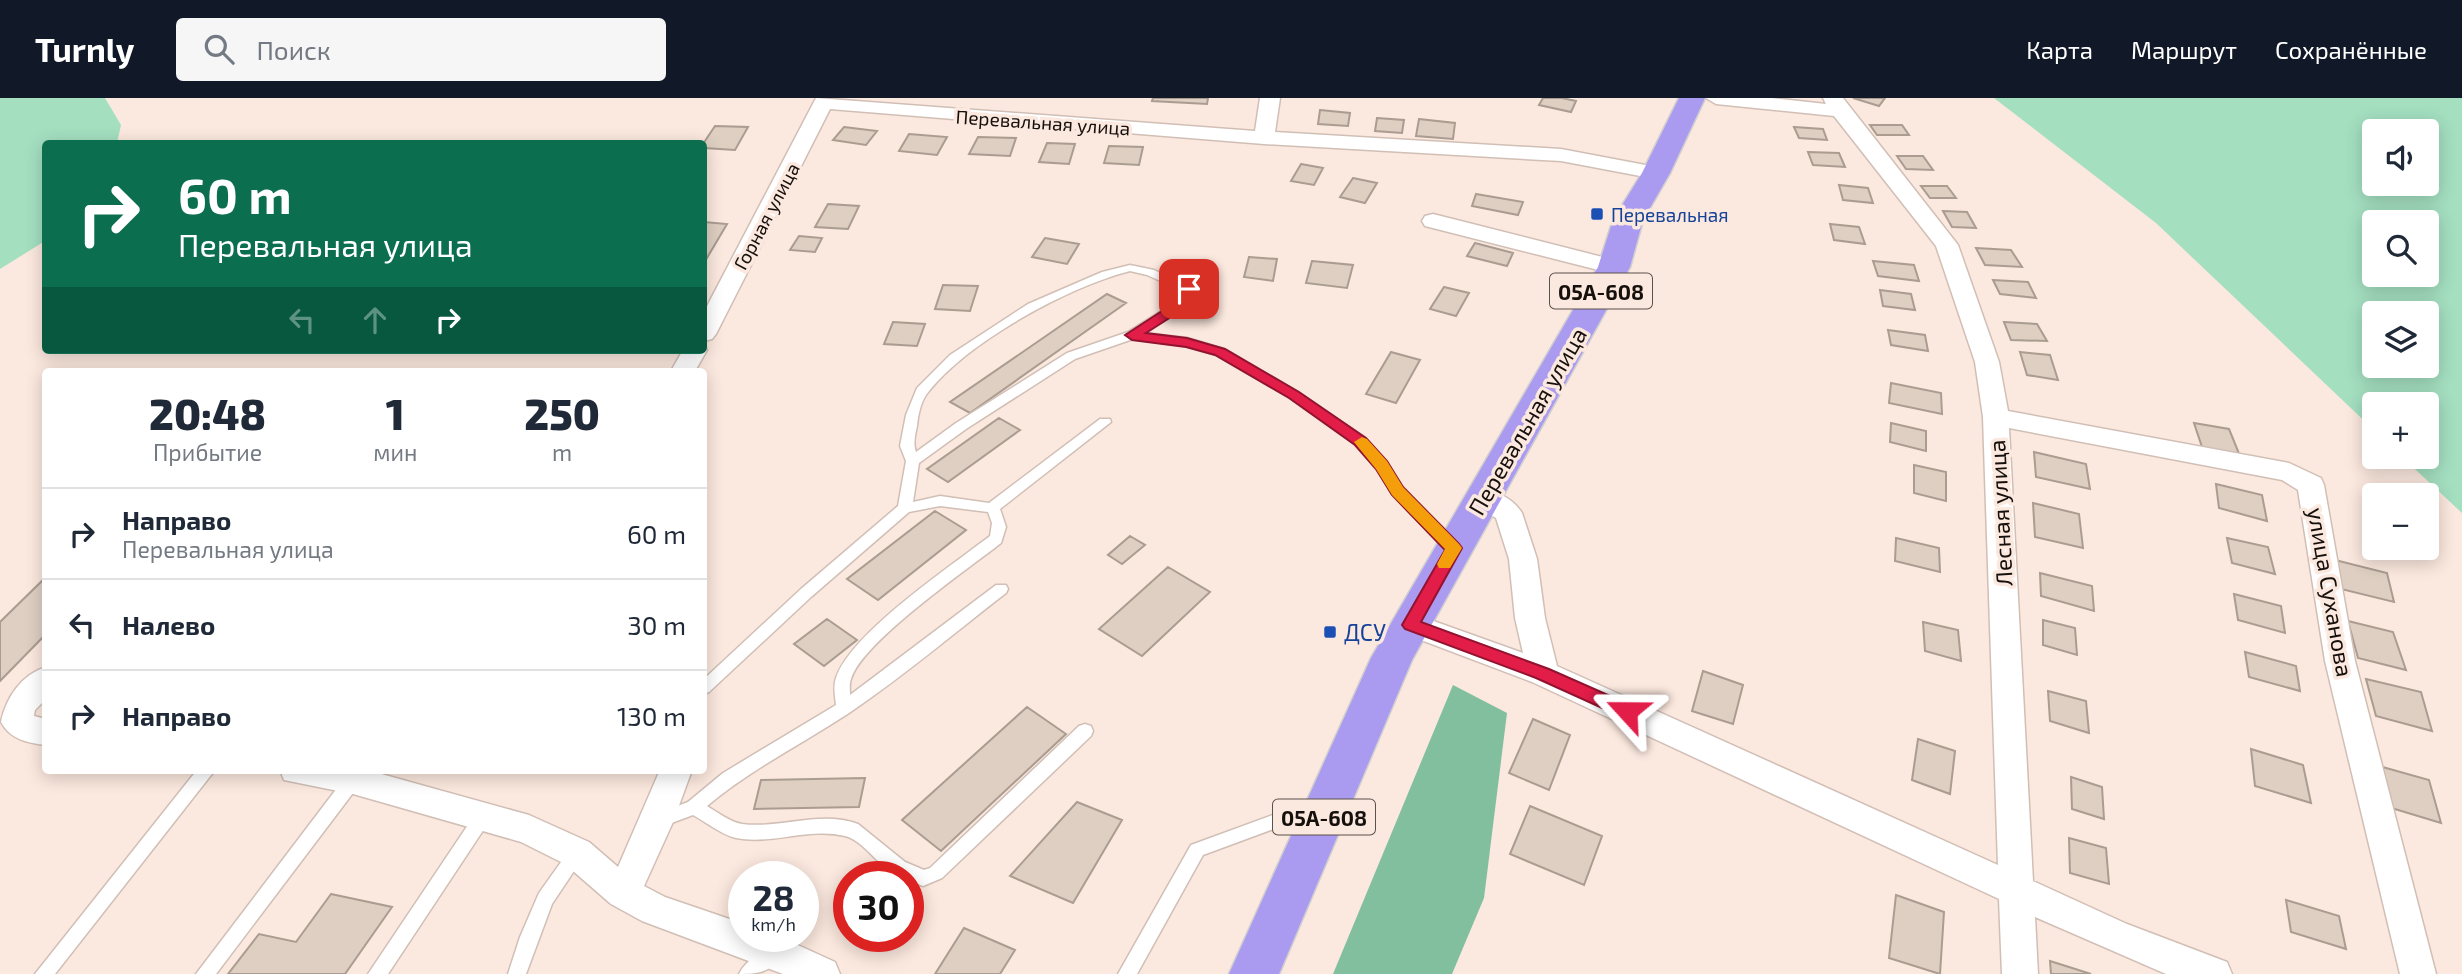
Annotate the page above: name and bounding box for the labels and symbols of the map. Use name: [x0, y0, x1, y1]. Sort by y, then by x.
street label: Перевальная улица: [955, 104, 1131, 141]
street label: Горная улица: [728, 159, 805, 274]
place label: Перевальная: [1611, 203, 1729, 226]
marker: Перевальная: [1589, 206, 1605, 222]
pin: [1159, 259, 1219, 319]
road number: 05А-608: [1550, 274, 1652, 308]
street label: Перевальная улица: [1462, 322, 1593, 520]
street label: Лесная улица: [1982, 439, 2019, 587]
street label: улица Суханова: [2301, 505, 2360, 679]
place label: ДСУ: [1344, 618, 1386, 646]
marker: ДСУ: [1322, 624, 1338, 640]
position arrow: [1590, 674, 1664, 748]
road number: 05А-608: [1273, 800, 1375, 834]
speed limit sign: 30: [833, 861, 924, 952]

